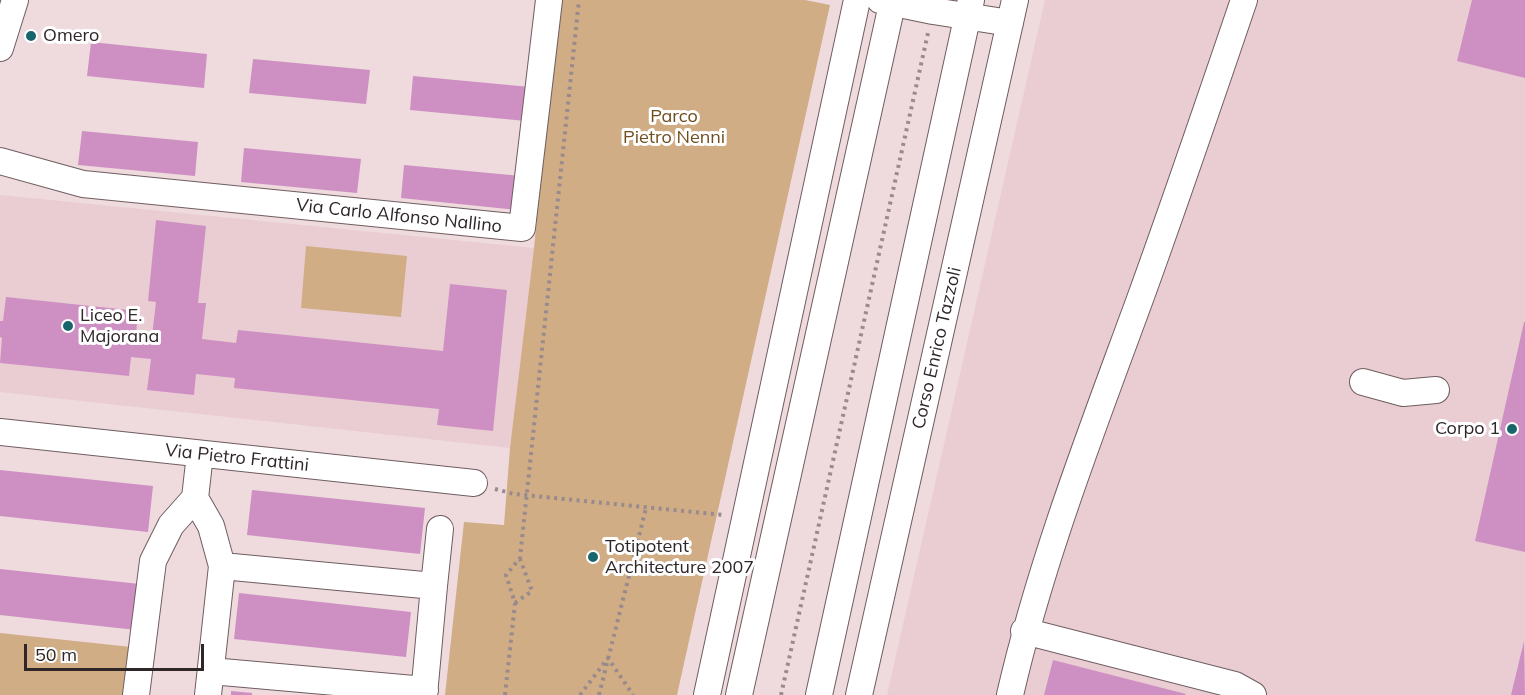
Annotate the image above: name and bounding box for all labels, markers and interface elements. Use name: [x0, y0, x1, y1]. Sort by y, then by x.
place label: Omero: [43, 25, 99, 47]
marker: Omero: [24, 29, 38, 43]
park label: Parco Pietro Nenni: [623, 106, 725, 148]
street label: Via Carlo Alfonso Nallino: [295, 194, 503, 238]
street label: Corso Enrico Tazzoli: [908, 265, 966, 431]
place label: Liceo E. Majorana: [80, 305, 159, 348]
marker: Liceo E. Majorana: [61, 319, 75, 333]
place label: Corpo 1: [1435, 418, 1500, 440]
marker: Corpo 1: [1505, 422, 1519, 436]
street label: Via Pietro Frattini: [164, 440, 310, 476]
place label: Totipotent Architecture 2007: [605, 536, 754, 578]
marker: Totipotent Architecture 2007: [586, 550, 600, 564]
scale bar: [27, 632, 207, 670]
text: 50 m: [35, 643, 77, 666]

